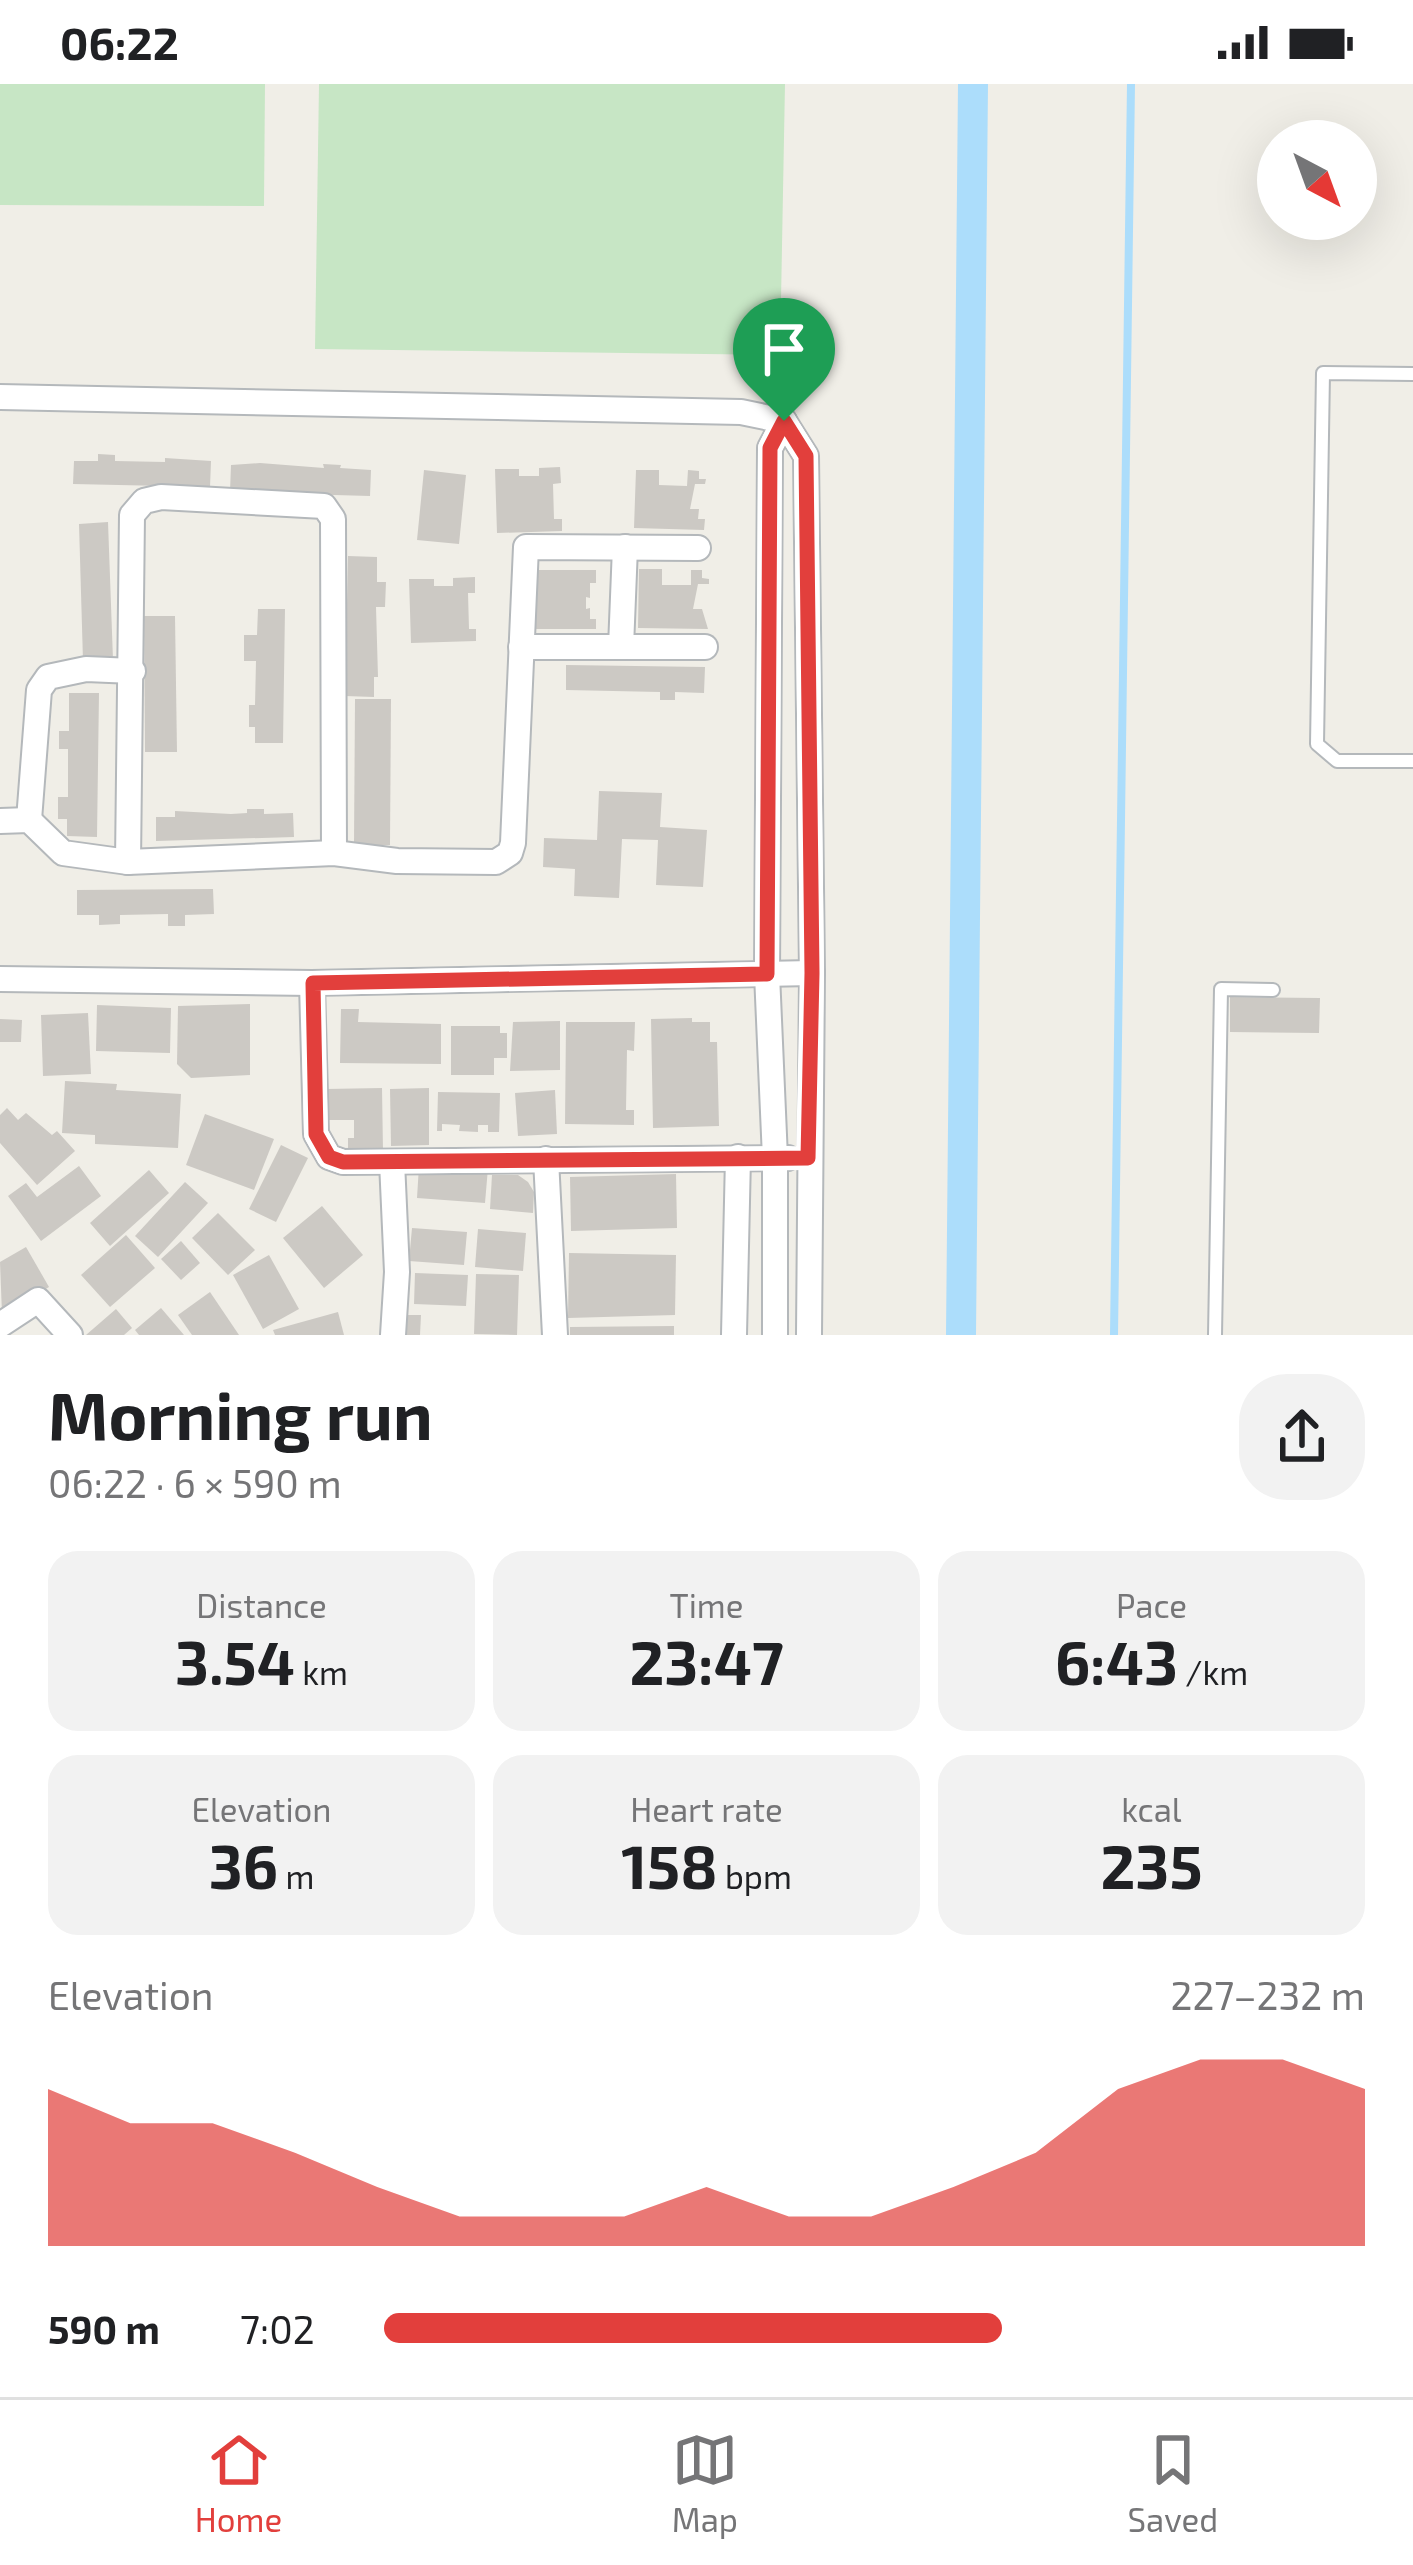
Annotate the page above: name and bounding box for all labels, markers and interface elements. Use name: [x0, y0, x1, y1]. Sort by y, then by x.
text: 06:22: [60, 15, 179, 69]
north arrow: [1257, 120, 1377, 240]
map controls: [1257, 120, 1377, 240]
pin: [733, 298, 835, 421]
icon: arrive: [751, 316, 817, 382]
text: Morning run: [48, 1374, 433, 1453]
button: share: [1239, 1374, 1365, 1500]
text: 06:22 · 6 × 590 m: [48, 1459, 342, 1506]
text: Distance: [196, 1585, 327, 1625]
text: Time: [670, 1585, 744, 1625]
text: Pace: [1116, 1585, 1187, 1625]
text: 3.54: [175, 1625, 295, 1697]
text: 23:47: [629, 1625, 784, 1697]
text: 6:43: [1055, 1625, 1178, 1697]
text: km: [295, 1652, 348, 1692]
text: /km: [1178, 1652, 1248, 1692]
text: Elevation: [191, 1789, 332, 1829]
text: Heart rate: [630, 1789, 783, 1829]
text: kcal: [1121, 1789, 1182, 1829]
text: 36: [209, 1829, 278, 1901]
text: 158: [621, 1829, 718, 1901]
text: 235: [1101, 1829, 1203, 1901]
text: m: [278, 1856, 314, 1896]
text: bpm: [718, 1856, 792, 1896]
text: Elevation: [48, 1971, 213, 2018]
text: 227–232 m: [1171, 1971, 1365, 2018]
text: 590 m: [48, 2305, 160, 2352]
text: 7:02: [240, 2305, 315, 2352]
tab: Home: [195, 2427, 282, 2539]
tab: Map: [672, 2427, 738, 2539]
tab: Saved: [1128, 2427, 1218, 2539]

